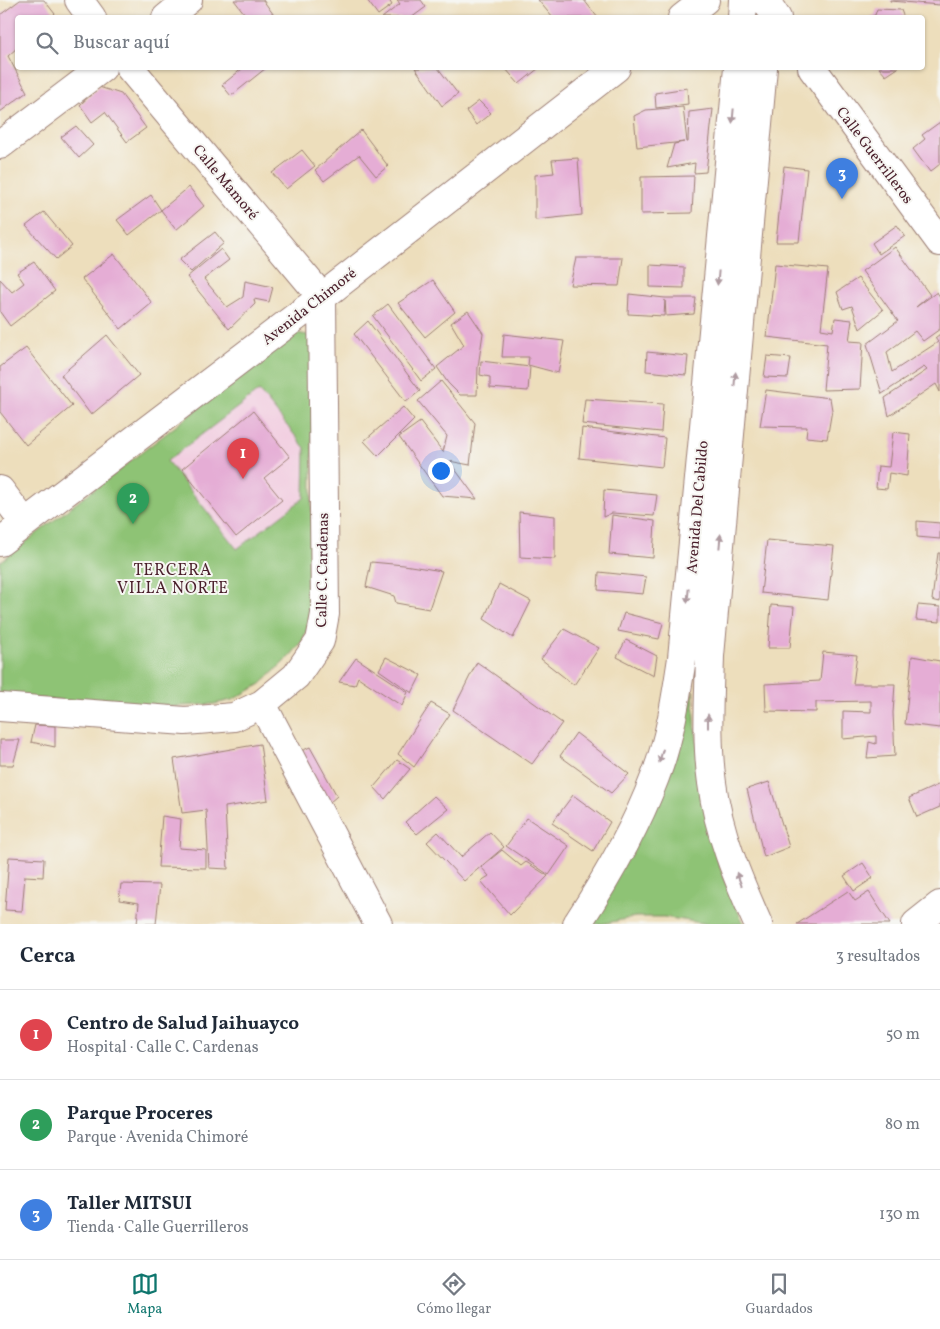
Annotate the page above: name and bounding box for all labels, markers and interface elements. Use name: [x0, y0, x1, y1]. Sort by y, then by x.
search box: [15, 15, 925, 70]
icon: search: [33, 29, 61, 57]
text: Buscar aquí: [73, 30, 170, 56]
street label: Calle Guerrilleros: [830, 103, 917, 209]
one-way arrow: [729, 108, 737, 124]
street label: Calle Mamoré: [187, 141, 263, 225]
pin: 3: [826, 158, 858, 199]
street label: Avenida Chimoré: [258, 264, 362, 351]
one-way arrow: [714, 270, 722, 286]
one-way arrow: [731, 371, 739, 387]
pin: 1: [227, 438, 259, 479]
street label: Avenida Del Cabildo: [682, 440, 715, 574]
your location: [428, 458, 454, 484]
pin: 2: [117, 483, 149, 524]
street label: Calle C. Cardenas: [312, 513, 335, 628]
one-way arrow: [717, 533, 725, 549]
district label: TERCERA VILLA NORTE: [117, 560, 229, 600]
one-way arrow: [684, 589, 692, 605]
one-way arrow: [704, 713, 712, 729]
one-way arrow: [657, 749, 665, 764]
one-way arrow: [735, 871, 743, 886]
text: Cerca: [20, 942, 75, 971]
text: 3 resultados: [836, 946, 920, 968]
text: Centro de Salud Jaihuayco: [67, 1011, 299, 1037]
text: 1: [33, 1024, 39, 1046]
text: 50 m: [886, 1024, 920, 1046]
text: Hospital · Calle C. Cardenas: [67, 1037, 259, 1059]
text: Parque Proceres: [67, 1101, 213, 1127]
text: 2: [32, 1114, 40, 1136]
text: 80 m: [885, 1114, 920, 1136]
text: Parque · Avenida Chimoré: [67, 1127, 248, 1149]
text: Taller MITSUI: [67, 1191, 192, 1217]
text: 3: [32, 1204, 40, 1226]
text: 130 m: [879, 1204, 920, 1226]
text: Tienda · Calle Guerrilleros: [67, 1217, 249, 1239]
tab: Mapa: [127, 1270, 162, 1319]
tab: Cómo llegar: [417, 1270, 491, 1319]
tab: Guardados: [746, 1270, 813, 1319]

